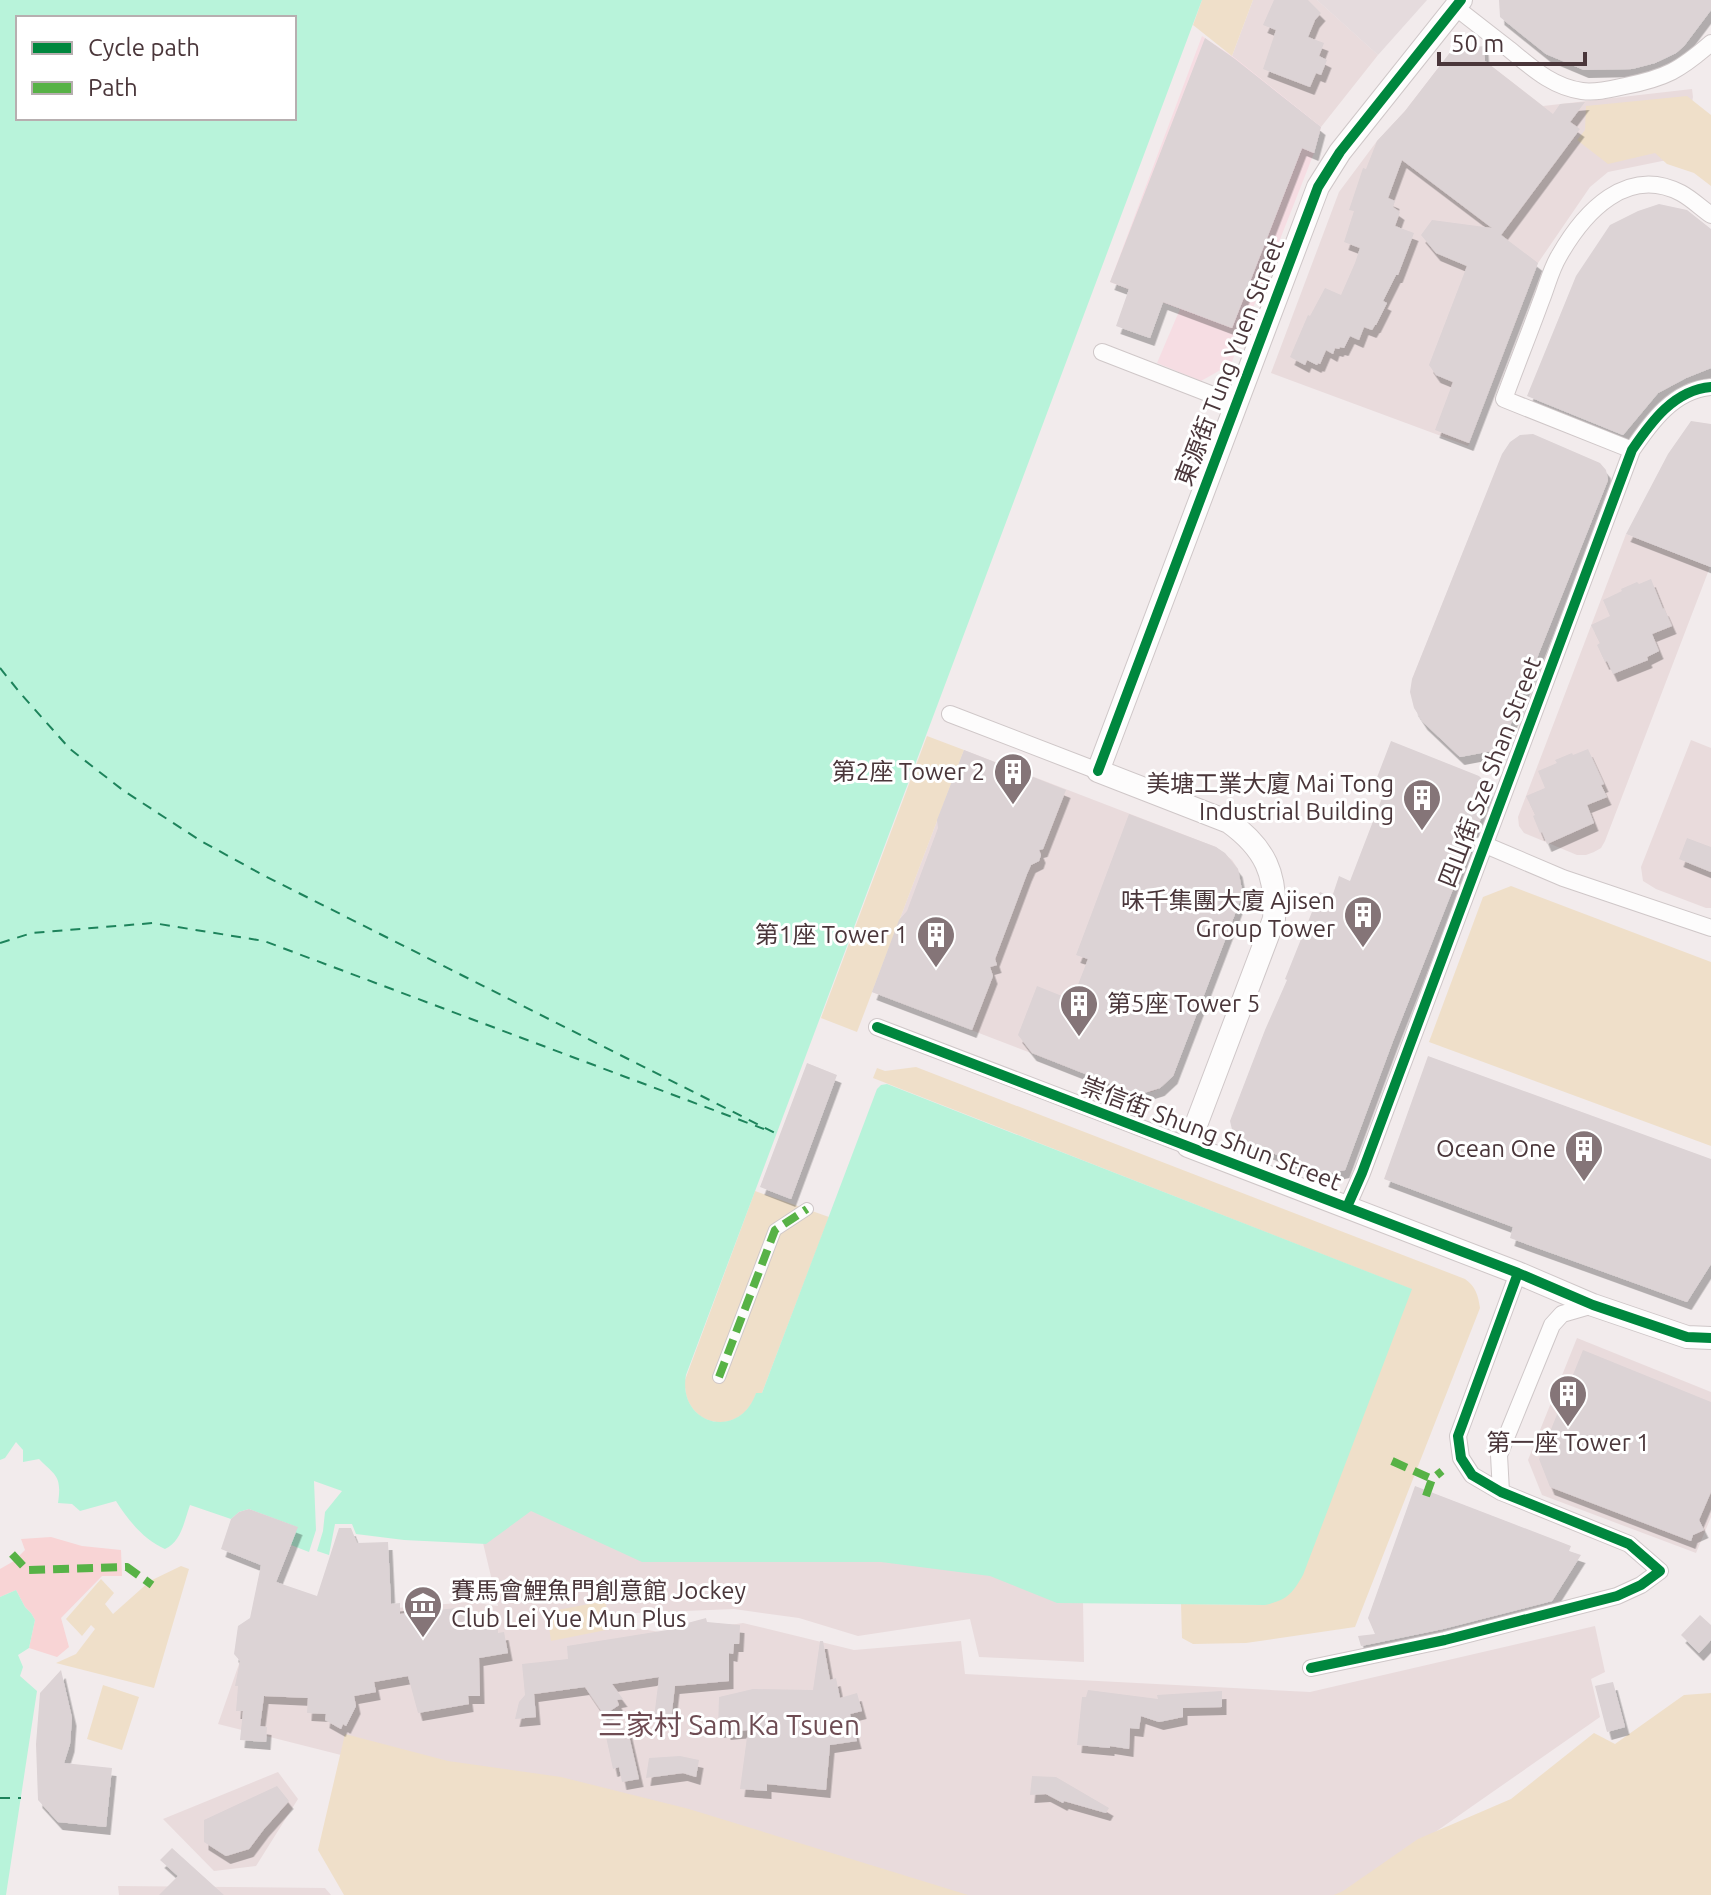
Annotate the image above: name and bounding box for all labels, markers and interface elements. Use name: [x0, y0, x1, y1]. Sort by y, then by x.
legend: [16, 16, 296, 120]
scale bar: [1439, 16, 1585, 66]
text: 50 m: [1451, 30, 1504, 57]
text: Cycle path: [88, 34, 200, 61]
text: Path: [88, 74, 138, 101]
street label: 東源街 Tung Yuen Street: [1170, 234, 1290, 490]
street label: 四山街 Sze Shan Street: [1433, 652, 1546, 891]
building icon: 第2座 Tower 2: [992, 751, 1034, 806]
place label: 第2座 Tower 2: [832, 758, 985, 785]
place label: 美塘工業大廈 Mai Tong Industrial Building: [1146, 770, 1394, 825]
building icon: 美塘工業大廈 Mai Tong Industrial Building: [1401, 777, 1443, 832]
place label: 味千集團大廈 Ajisen Group Tower: [1121, 887, 1335, 942]
building icon: 味千集團大廈 Ajisen Group Tower: [1342, 894, 1384, 949]
building icon: 第1座 Tower 1: [915, 914, 957, 969]
place label: 第1座 Tower 1: [755, 921, 908, 948]
building icon: 第5座 Tower 5: [1058, 983, 1100, 1038]
place label: 第5座 Tower 5: [1107, 990, 1260, 1017]
street label: 崇信街 Shung Shun Street: [1077, 1071, 1346, 1196]
building icon: Ocean One: [1563, 1128, 1605, 1183]
place label: Ocean One: [1436, 1135, 1556, 1162]
building icon: 第一座 Tower 1: [1547, 1373, 1589, 1428]
place label: 第一座 Tower 1: [1486, 1429, 1650, 1456]
place label: 賽馬會鯉魚門創意館 Jockey Club Lei Yue Mun Plus: [451, 1577, 746, 1632]
museum icon: 賽馬會鯉魚門創意館 Jockey Club Lei Yue Mun Plus: [402, 1584, 444, 1639]
district label: 三家村 Sam Ka Tsuen: [598, 1709, 860, 1740]

